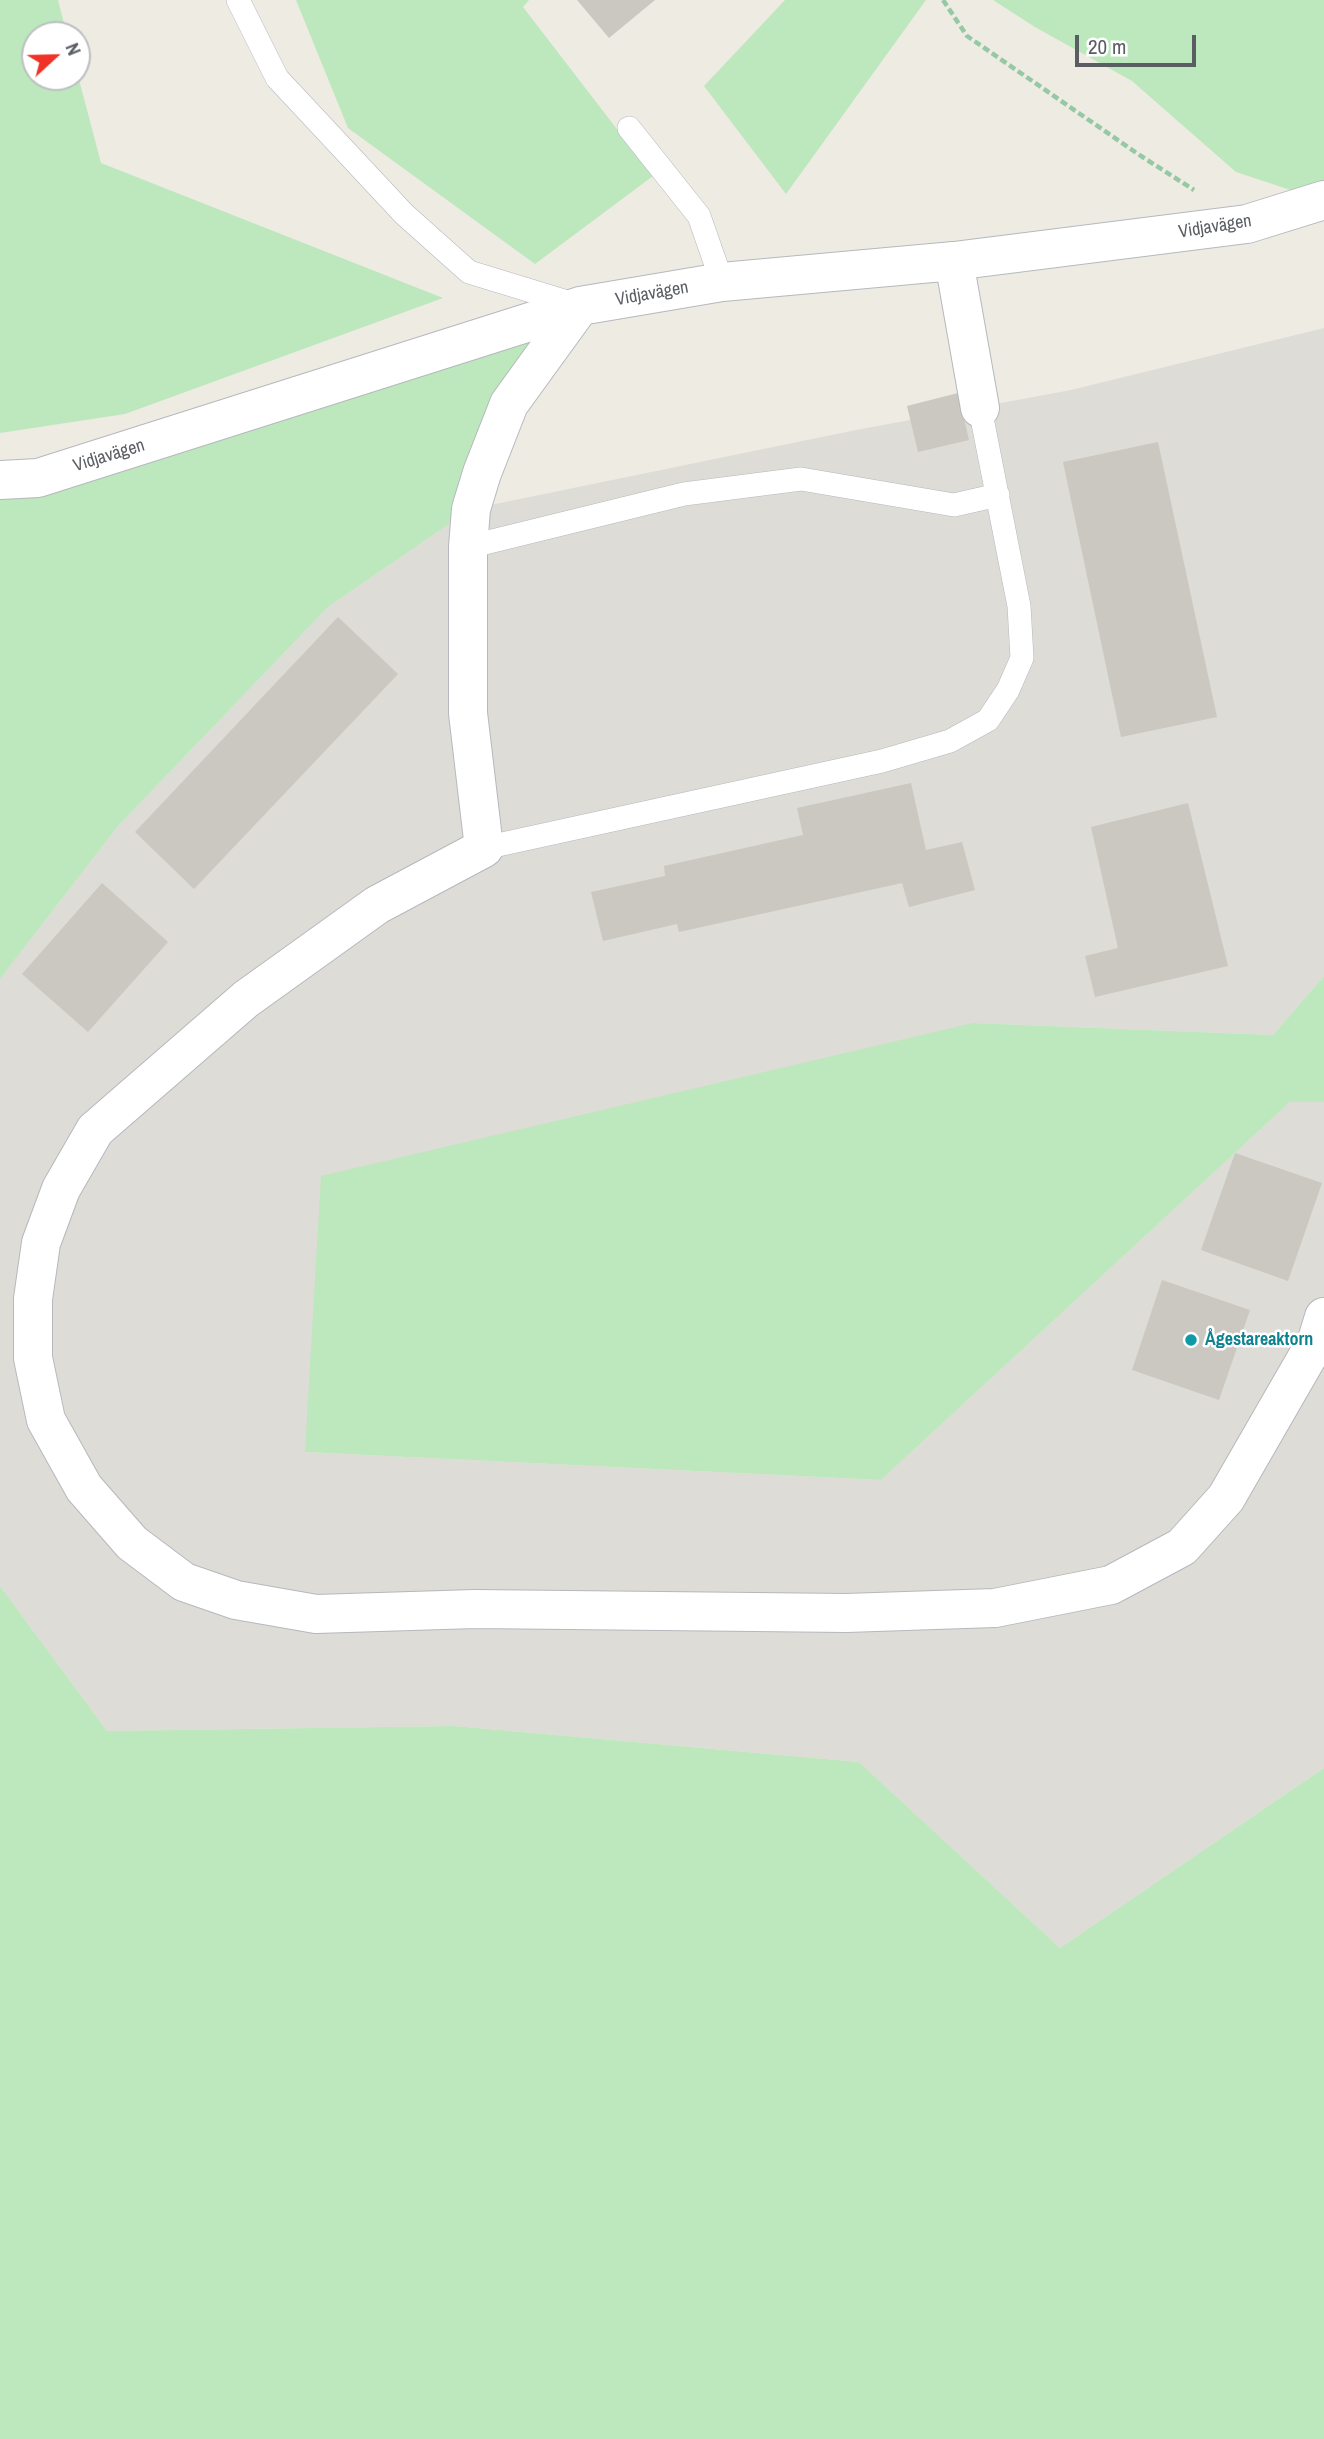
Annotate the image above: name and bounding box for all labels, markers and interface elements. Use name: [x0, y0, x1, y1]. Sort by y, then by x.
north arrow: [21, 21, 91, 91]
scale bar: [1079, 21, 1200, 65]
text: 20 m: [1088, 32, 1126, 61]
text: N: [59, 39, 88, 59]
street label: Vidjavägen: [1177, 211, 1253, 243]
street label: Vidjavägen: [614, 277, 690, 311]
street label: Vidjavägen: [71, 435, 147, 477]
place label: Ågestareaktorn: [1205, 1329, 1313, 1351]
marker: Ågestareaktorn: [1183, 1332, 1199, 1348]

